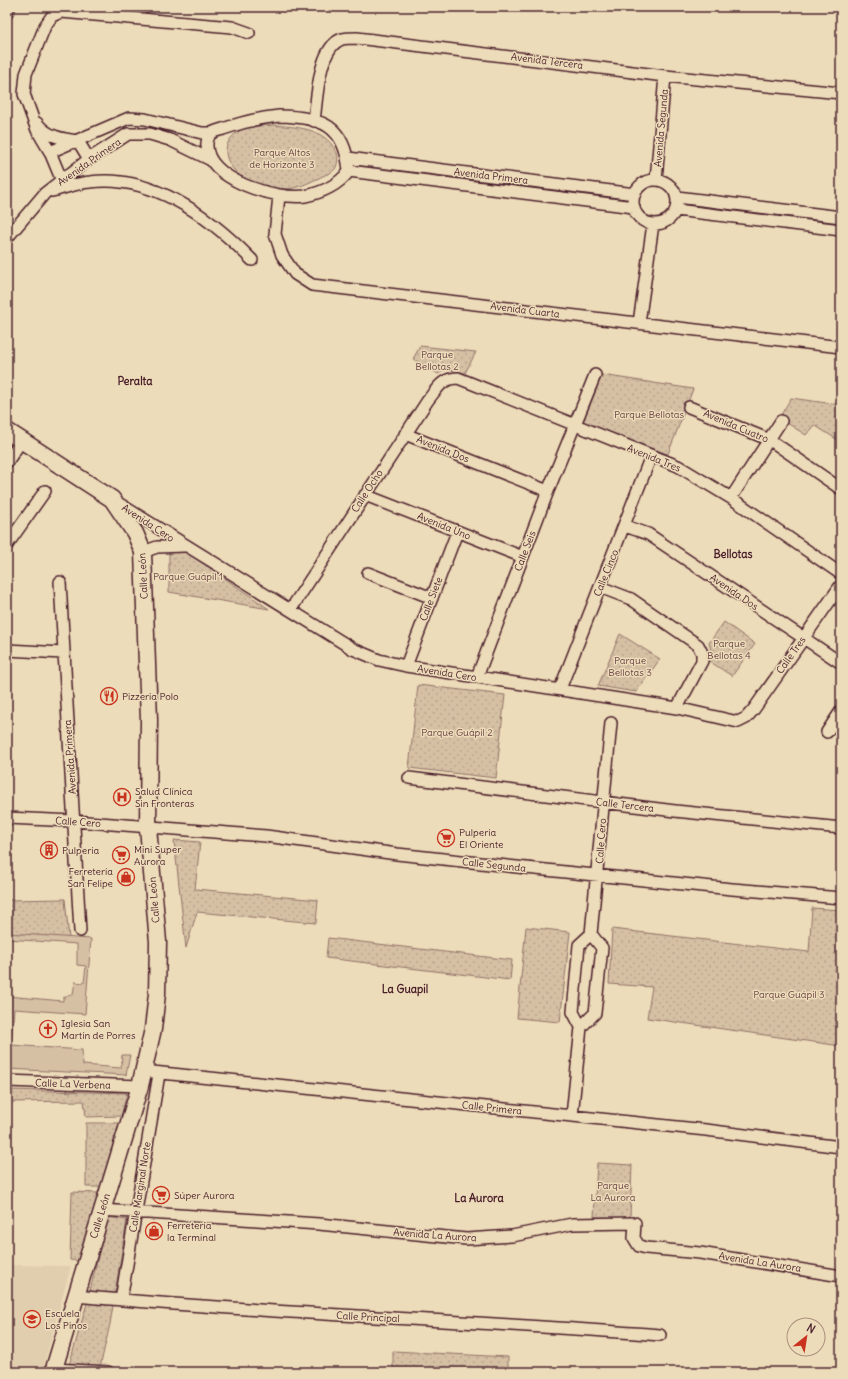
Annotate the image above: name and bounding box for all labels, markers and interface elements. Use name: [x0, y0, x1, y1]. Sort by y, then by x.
street label: Avenida Tercera: [510, 50, 584, 72]
street label: Avenida Segunda: [651, 88, 671, 168]
street label: Avenida Primera: [55, 135, 124, 189]
park label: Parque Altos de Horizonte 3: [249, 146, 315, 171]
street label: Avenida Primera: [453, 165, 529, 187]
street label: Avenida Cuarta: [490, 299, 561, 321]
park label: Parque Bellotas 2: [415, 348, 459, 373]
district label: Peralta: [117, 374, 153, 388]
street label: Avenida Cuatro: [701, 406, 771, 446]
park label: Parque Bellotas: [614, 408, 685, 421]
street label: Avenida Dos: [415, 433, 472, 466]
street label: Avenida Tres: [625, 441, 683, 475]
street label: Calle Ocho: [348, 467, 386, 515]
street label: Avenida Cero: [119, 501, 177, 545]
street label: Avenida Uno: [415, 509, 473, 543]
street label: Calle Seis: [511, 529, 539, 573]
street label: Calle Cinco: [591, 547, 621, 598]
district label: Bellotas: [713, 547, 753, 561]
street label: Calle León: [135, 552, 151, 600]
park label: Parque Guápil 1: [153, 570, 223, 583]
street label: Avenida Dos: [707, 571, 761, 613]
street label: Calle Siete: [417, 575, 445, 623]
street label: Calle Tres: [773, 633, 809, 676]
park label: Parque Bellotas 4: [707, 637, 751, 662]
park label: Parque Bellotas 3: [608, 654, 652, 679]
street label: Avenida Cero: [416, 662, 478, 684]
restaurant icon: Pizzeria Polo: [99, 686, 119, 706]
place label: Pizzeria Polo: [122, 690, 179, 703]
street label: Avenida Primera: [61, 719, 79, 795]
park label: Parque Guápil 2: [421, 726, 493, 739]
place label: Salud Clínica Sin Fronteras: [135, 785, 195, 810]
hospital icon: Salud Clínica Sin Fronteras: [112, 787, 132, 807]
street label: Calle Tercera: [595, 795, 655, 815]
street label: Calle Cero: [55, 814, 102, 830]
street label: Calle Cero: [593, 817, 609, 864]
place label: Pulpería El Oriente: [459, 826, 503, 851]
supermarket icon: Pulpería El Oriente: [436, 828, 456, 848]
building icon: Pulpería: [39, 840, 59, 860]
place label: Mini Super Aurora: [134, 843, 181, 868]
place label: Pulpería: [62, 844, 100, 857]
supermarket icon: Mini Super Aurora: [111, 845, 131, 865]
street label: Calle Segunda: [461, 855, 527, 875]
place label: Ferretería San Felipe: [67, 865, 113, 890]
shop icon: Ferretería San Felipe: [116, 867, 136, 887]
street label: Calle León: [145, 876, 162, 924]
district label: La Guapil: [382, 982, 428, 997]
park label: Parque Guápil 3: [753, 988, 825, 1001]
place label: Iglesia San Martín de Porres: [61, 1017, 136, 1042]
church icon: Iglesia San Martín de Porres: [38, 1019, 58, 1039]
street label: Calle La Verbena: [35, 1076, 111, 1092]
street label: Calle Primera: [461, 1098, 523, 1118]
street label: Calle Marginal Norte: [126, 1141, 154, 1233]
park label: Parque La Aurora: [590, 1179, 636, 1204]
supermarket icon: Súper Aurora: [151, 1185, 171, 1205]
place label: Súper Aurora: [174, 1189, 235, 1202]
district label: La Aurora: [454, 1191, 504, 1205]
street label: Calle León: [87, 1192, 113, 1240]
place label: Ferretería la Terminal: [167, 1219, 216, 1244]
shop icon: Ferretería la Terminal: [144, 1221, 164, 1241]
street label: Avenida La Aurora: [393, 1226, 477, 1244]
street label: Avenida La Aurora: [718, 1249, 803, 1275]
place label: Escuela Los Pinos: [45, 1307, 88, 1332]
school or university icon: Escuela Los Pinos: [22, 1309, 42, 1329]
street label: Calle Principal: [336, 1309, 400, 1325]
north arrow: [786, 1317, 826, 1357]
text: N: [804, 1320, 818, 1336]

